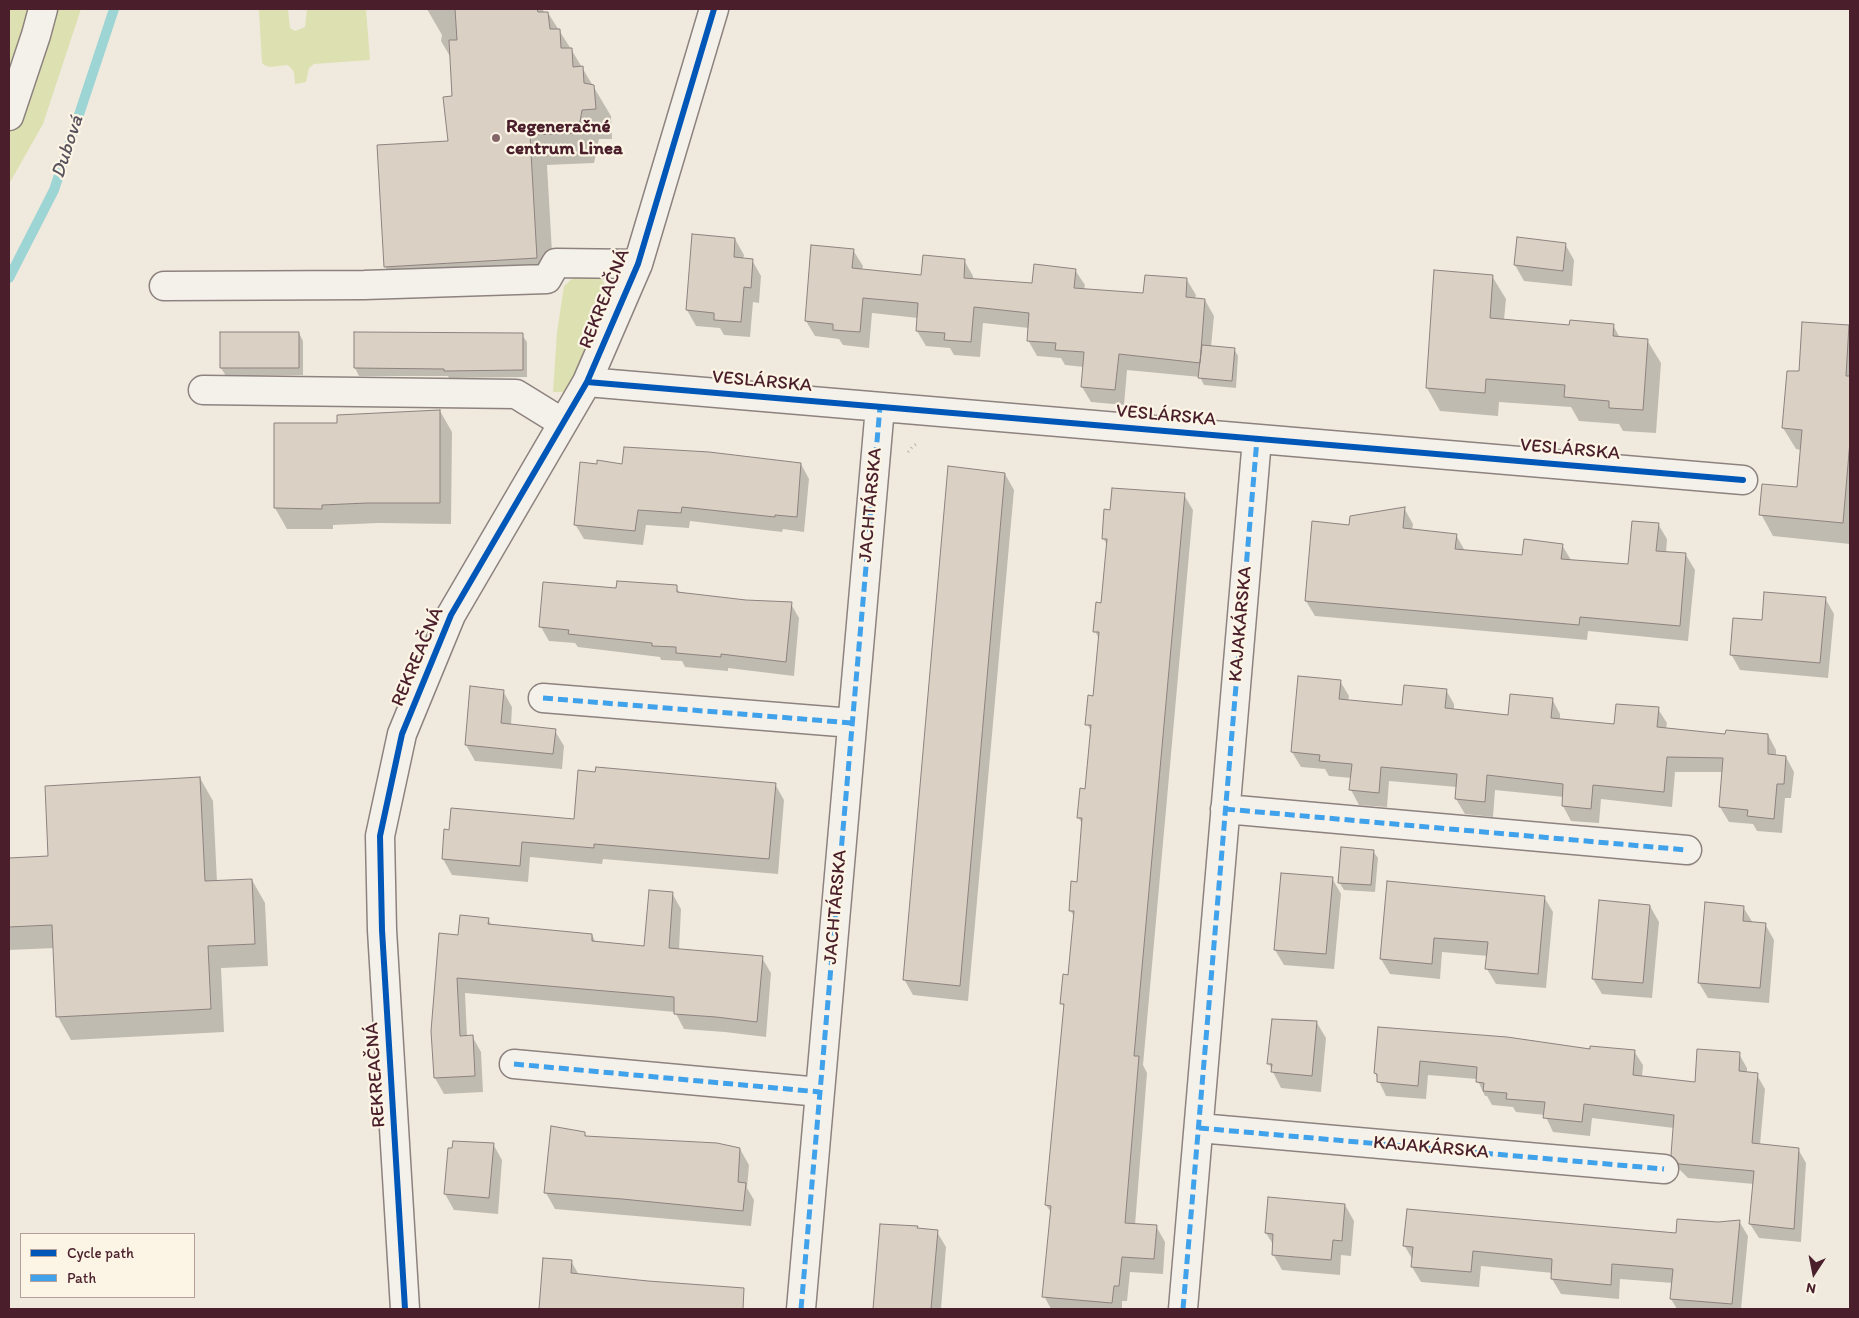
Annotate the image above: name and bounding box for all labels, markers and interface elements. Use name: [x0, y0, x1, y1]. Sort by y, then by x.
water label: Dubová: [47, 113, 89, 181]
place label: Regeneračné centrum Linea: [506, 116, 623, 160]
marker: Regeneračné centrum Linea: [490, 132, 502, 144]
street label: REKREAČNÁ: [575, 246, 635, 352]
street label: VESLÁRSKA: [711, 366, 813, 398]
street label: VESLÁRSKA: [1115, 400, 1217, 432]
street label: VESLÁRSKA: [1519, 434, 1621, 466]
street label: JACHTÁRSKA: [855, 447, 887, 563]
street label: KAJAKÁRSKA: [1225, 565, 1257, 683]
street label: REKREAČNÁ: [387, 604, 449, 710]
street label: JACHTÁRSKA: [820, 849, 852, 965]
street label: REKREAČNÁ: [361, 1022, 391, 1128]
street label: KAJAKÁRSKA: [1372, 1132, 1490, 1164]
legend: [20, 1233, 195, 1298]
text: Cycle path: [67, 1244, 134, 1262]
north arrow: [1789, 1248, 1839, 1298]
text: Path: [67, 1269, 96, 1287]
text: N: [1805, 1279, 1817, 1297]

